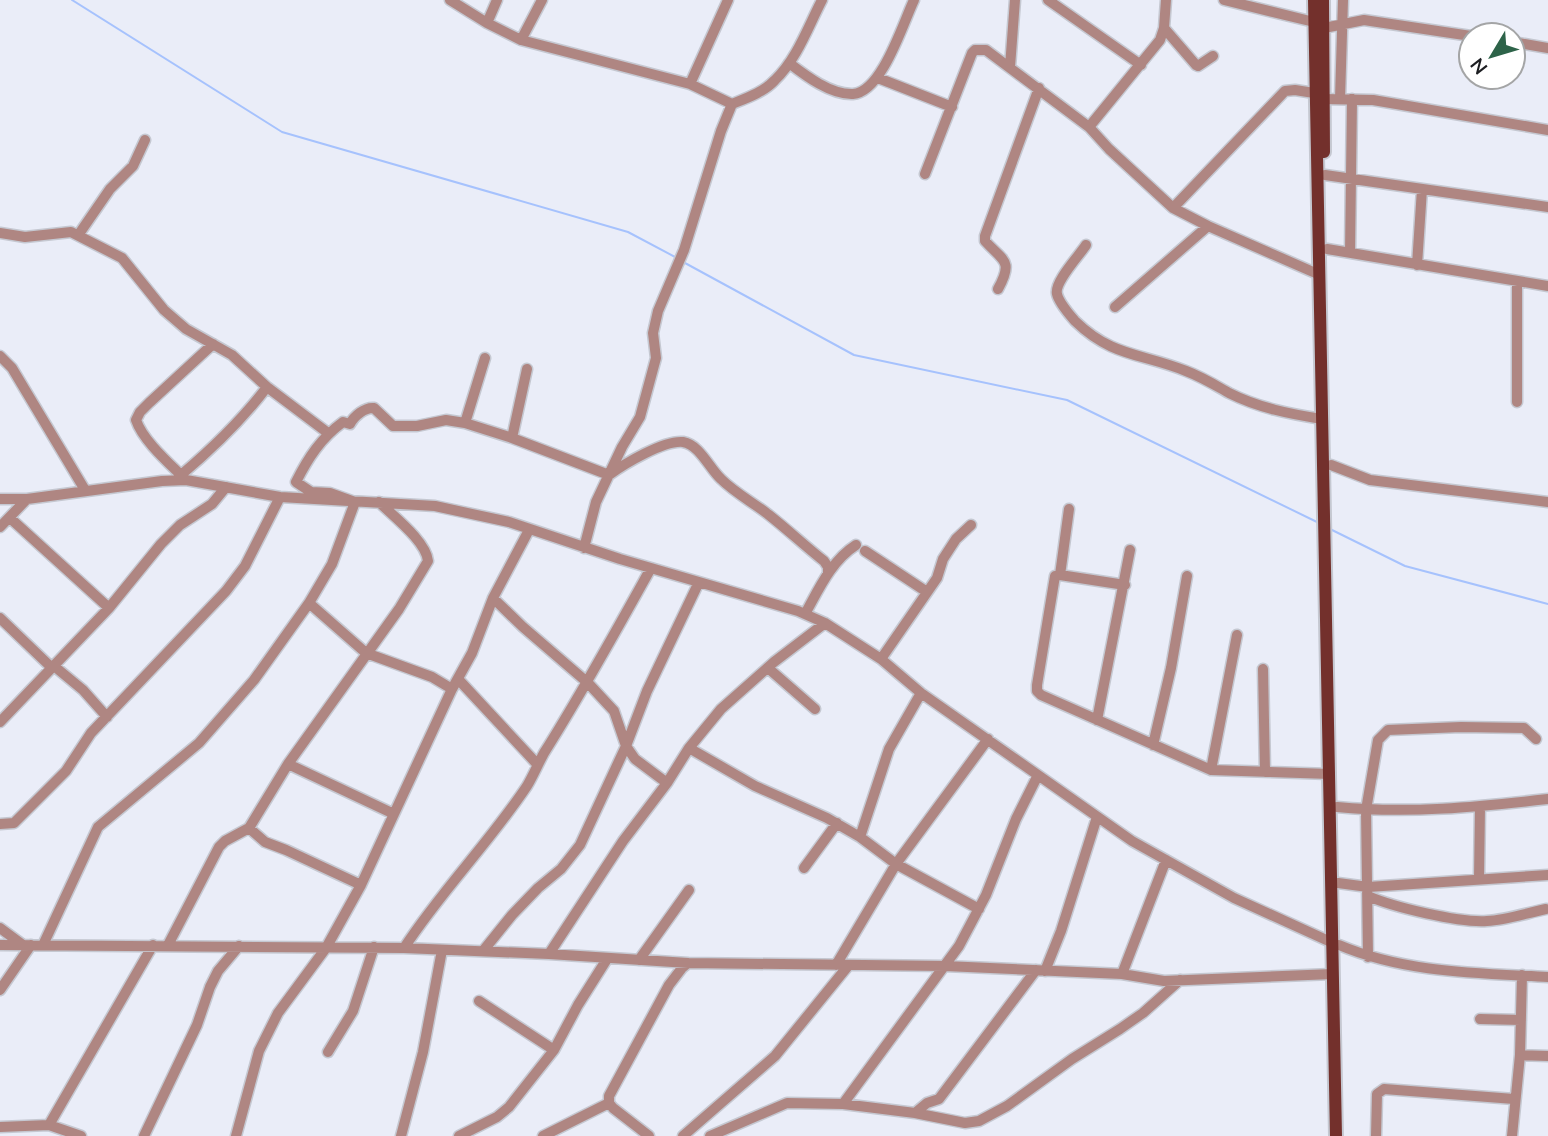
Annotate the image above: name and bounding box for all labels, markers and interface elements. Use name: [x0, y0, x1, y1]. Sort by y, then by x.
north arrow: [1457, 21, 1527, 91]
text: N: [1465, 52, 1494, 79]

